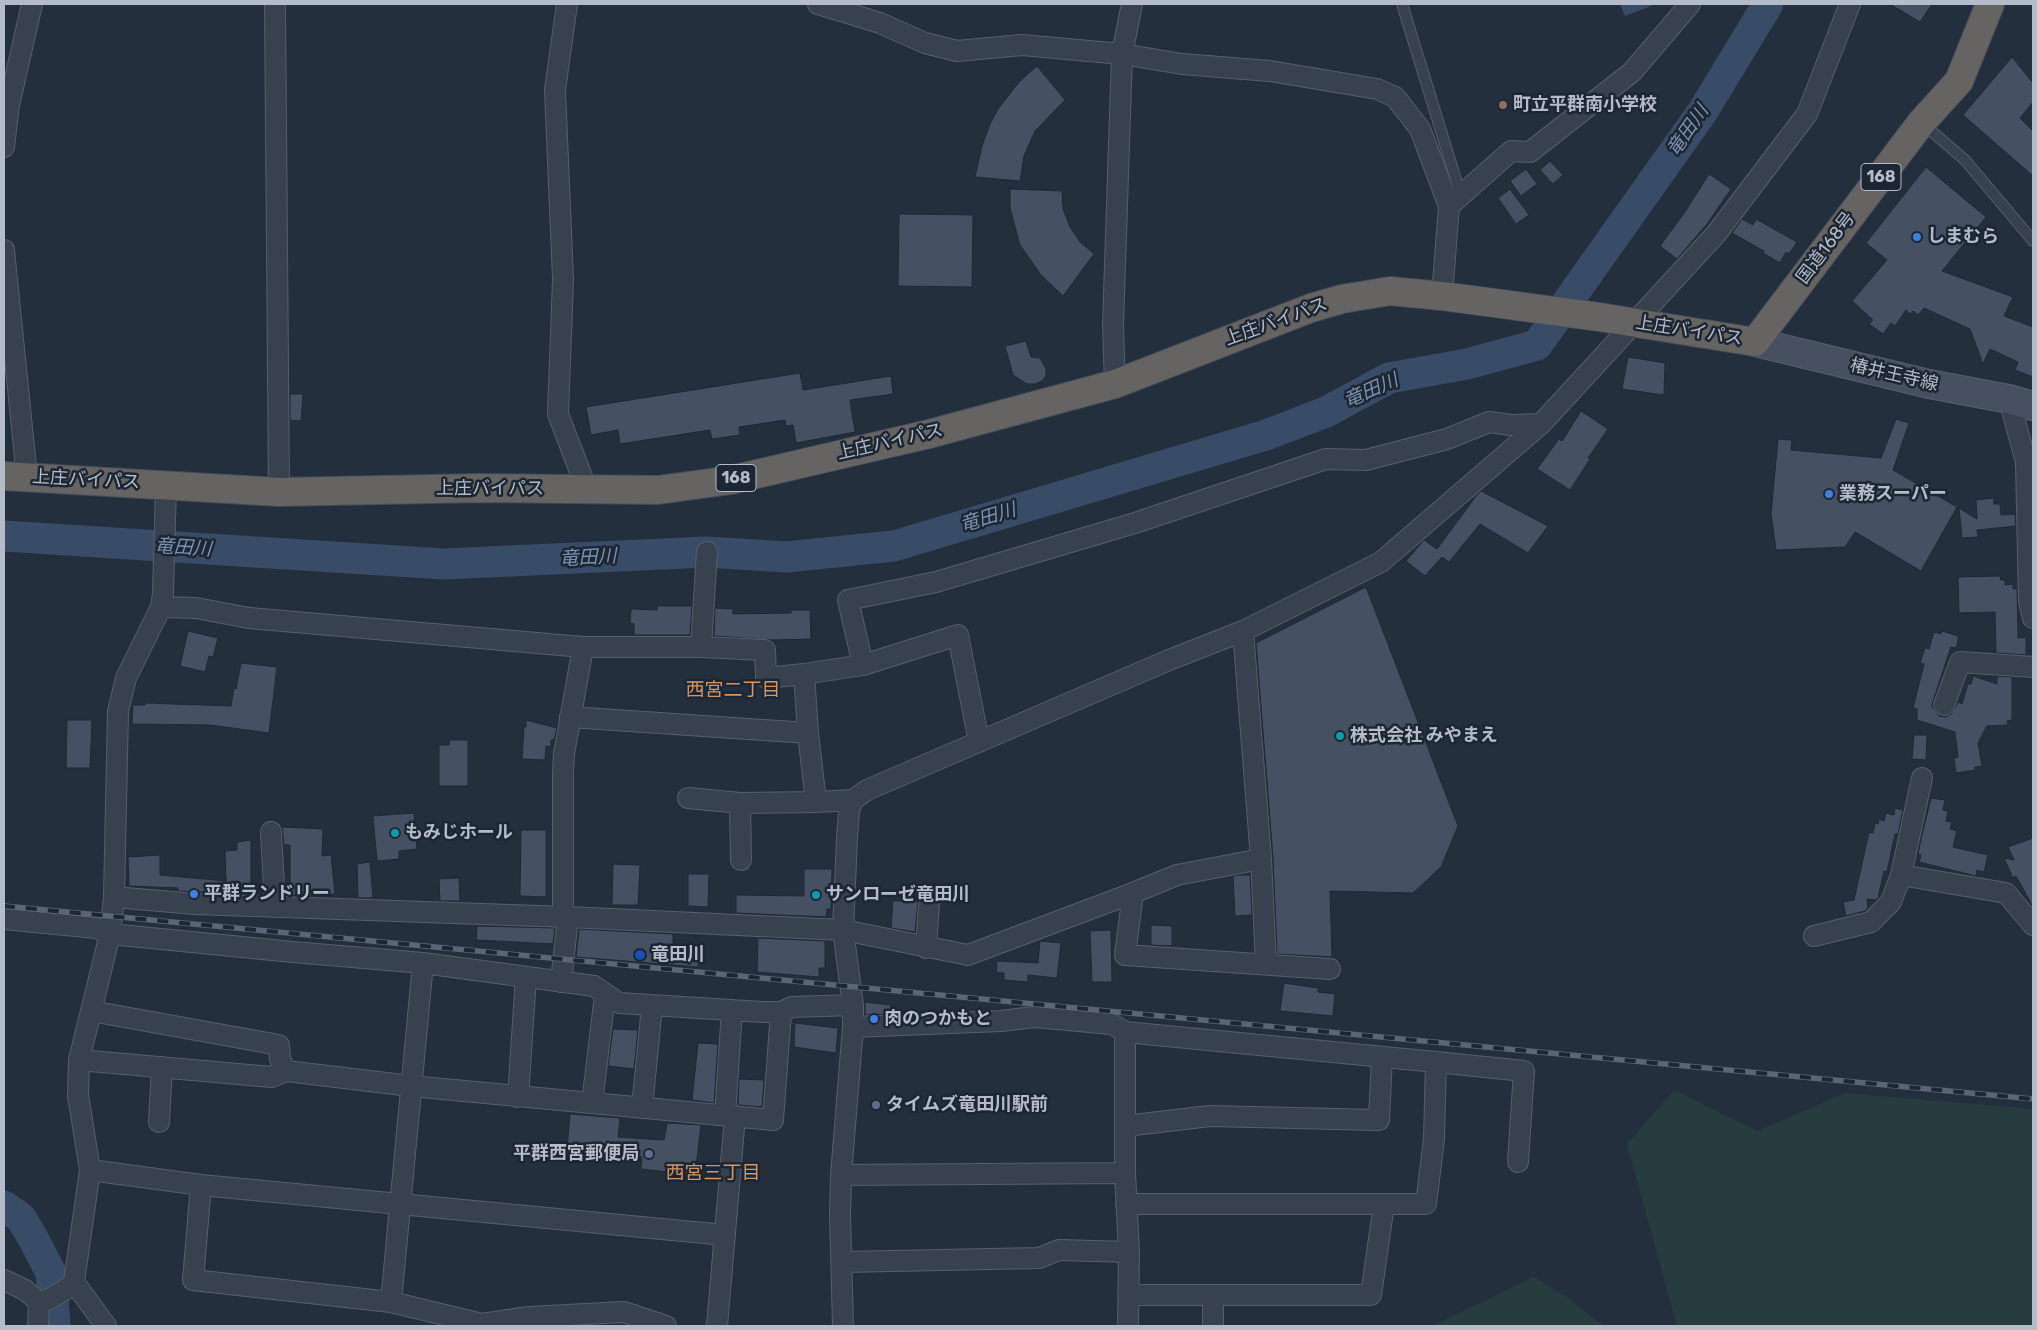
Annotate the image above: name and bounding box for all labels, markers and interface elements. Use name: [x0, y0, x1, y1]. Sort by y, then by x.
place label: 町立平群南小学校: [1513, 94, 1657, 116]
marker: 町立平群南小学校: [1497, 99, 1509, 111]
water label: 竜田川: [1662, 101, 1714, 161]
road number: 168: [1861, 163, 1901, 190]
street label: 国道168号: [1792, 208, 1860, 288]
place label: しまむら: [1927, 226, 1999, 248]
marker: しまむら: [1911, 231, 1923, 243]
street label: 上庄バイパス: [1222, 293, 1330, 351]
street label: 上庄バイパス: [1634, 312, 1744, 350]
street label: 椿井王寺線: [1848, 354, 1940, 396]
water label: 竜田川: [1340, 369, 1402, 413]
street label: 上庄バイパス: [835, 419, 945, 465]
road number: 168: [716, 464, 756, 492]
street label: 上庄バイパス: [32, 466, 140, 494]
street label: 上庄バイパス: [436, 478, 544, 500]
place label: 業務スーパー: [1839, 483, 1947, 505]
marker: 業務スーパー: [1823, 488, 1835, 500]
water label: 竜田川: [957, 499, 1019, 537]
water label: 竜田川: [154, 535, 212, 561]
water label: 竜田川: [559, 545, 617, 571]
district label: 西宮二丁目: [686, 680, 780, 702]
place label: 株式会社 みやまえ: [1350, 725, 1498, 747]
marker: 株式会社 みやまえ: [1334, 730, 1346, 742]
place label: もみじホール: [405, 822, 513, 844]
marker: もみじホール: [389, 827, 401, 839]
place label: 平群ランドリー: [204, 883, 330, 905]
place label: サンローゼ竜田川: [826, 884, 970, 906]
marker: 平群ランドリー: [188, 888, 200, 900]
marker: サンローゼ竜田川: [810, 889, 822, 901]
place label: 竜田川: [651, 944, 705, 966]
marker: 竜田川: [633, 948, 647, 962]
place label: 肉のつかもと: [884, 1008, 992, 1030]
marker: 肉のつかもと: [868, 1013, 880, 1025]
place label: タイムズ竜田川駅前: [886, 1094, 1048, 1116]
marker: タイムズ竜田川駅前: [870, 1099, 882, 1111]
place label: 平群西宮郵便局: [513, 1143, 639, 1165]
marker: 平群西宮郵便局: [643, 1148, 655, 1160]
district label: 西宮三丁目: [666, 1163, 760, 1185]

